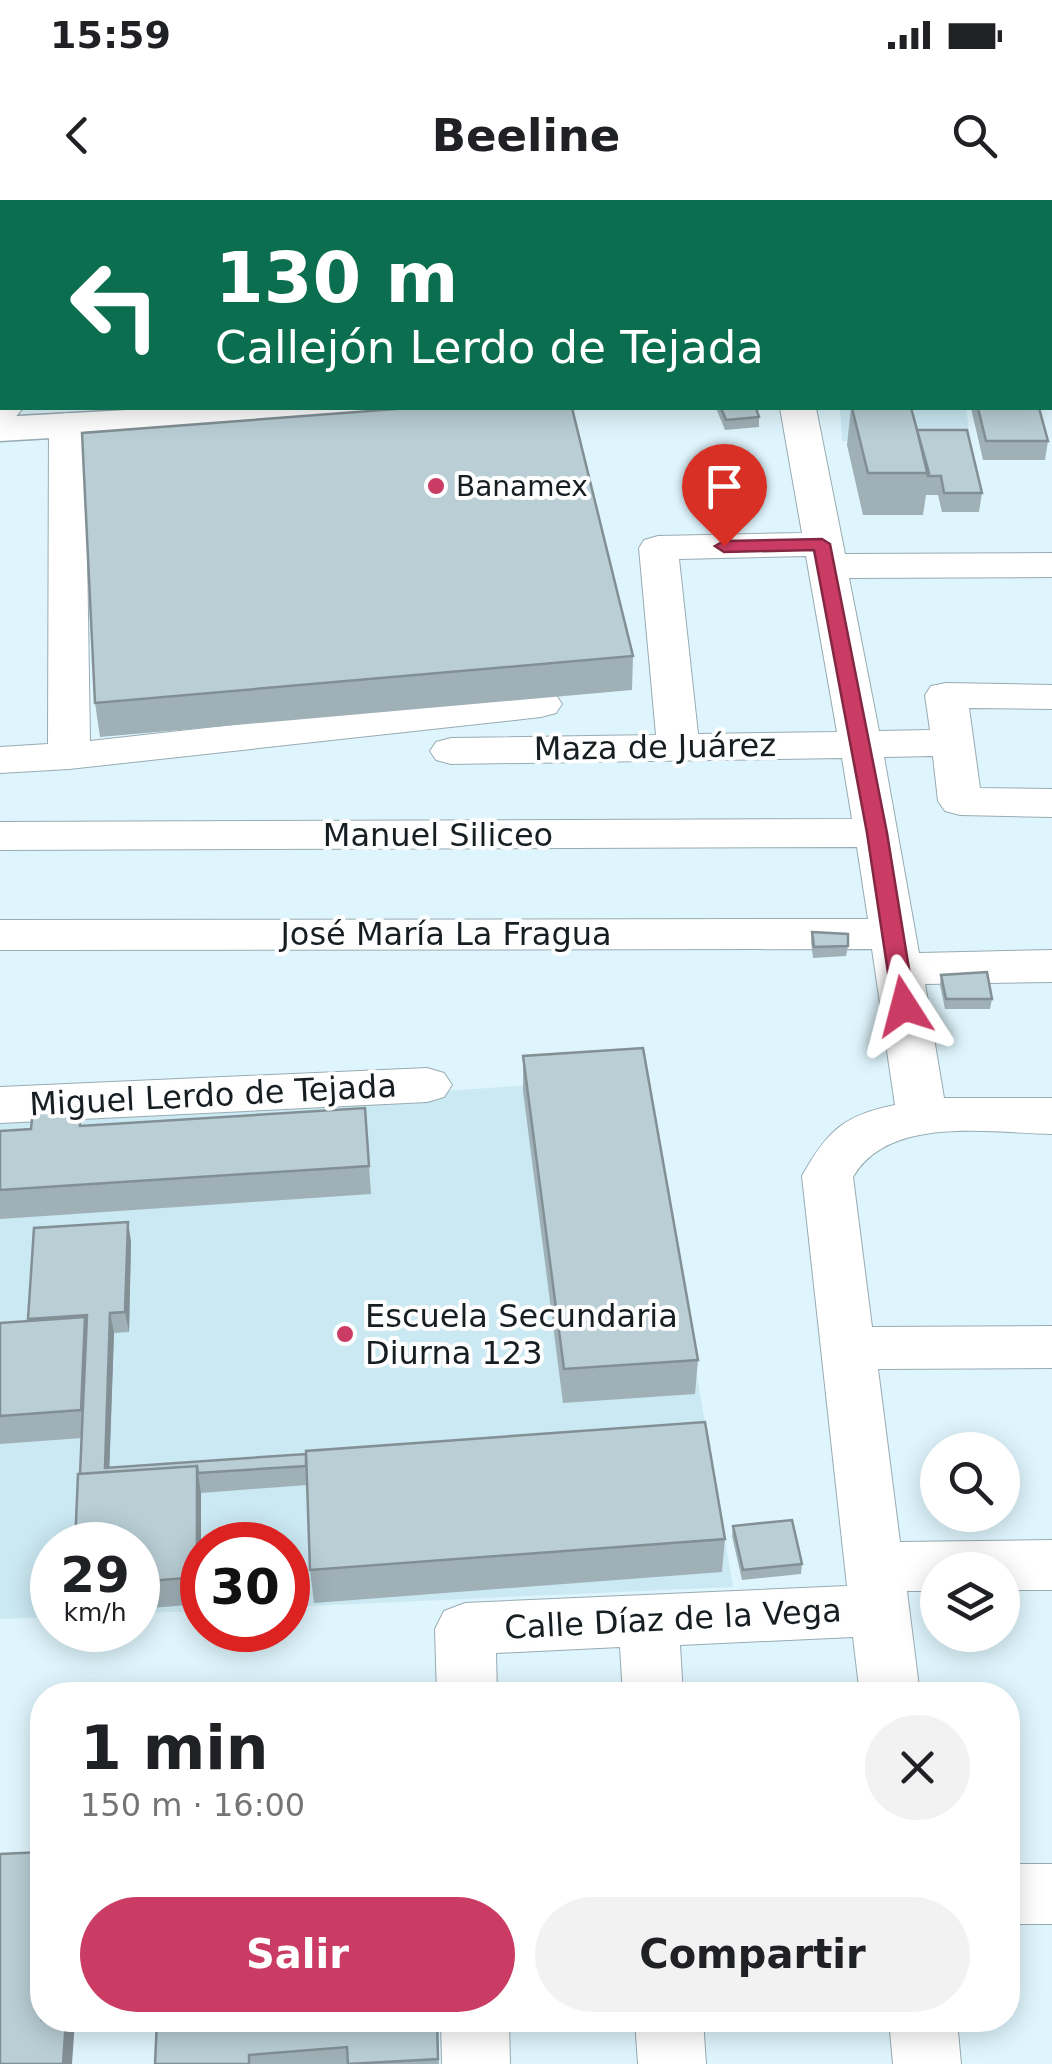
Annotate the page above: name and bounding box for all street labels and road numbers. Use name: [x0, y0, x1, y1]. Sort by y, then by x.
street label: Maza de Juárez: [534, 726, 776, 768]
street label: Manuel Siliceo: [323, 816, 553, 854]
street label: José María La Fragua: [278, 915, 612, 953]
street label: Miguel Lerdo de Tejada: [28, 1066, 398, 1124]
street label: Calle Díaz de la Vega: [503, 1591, 843, 1647]

